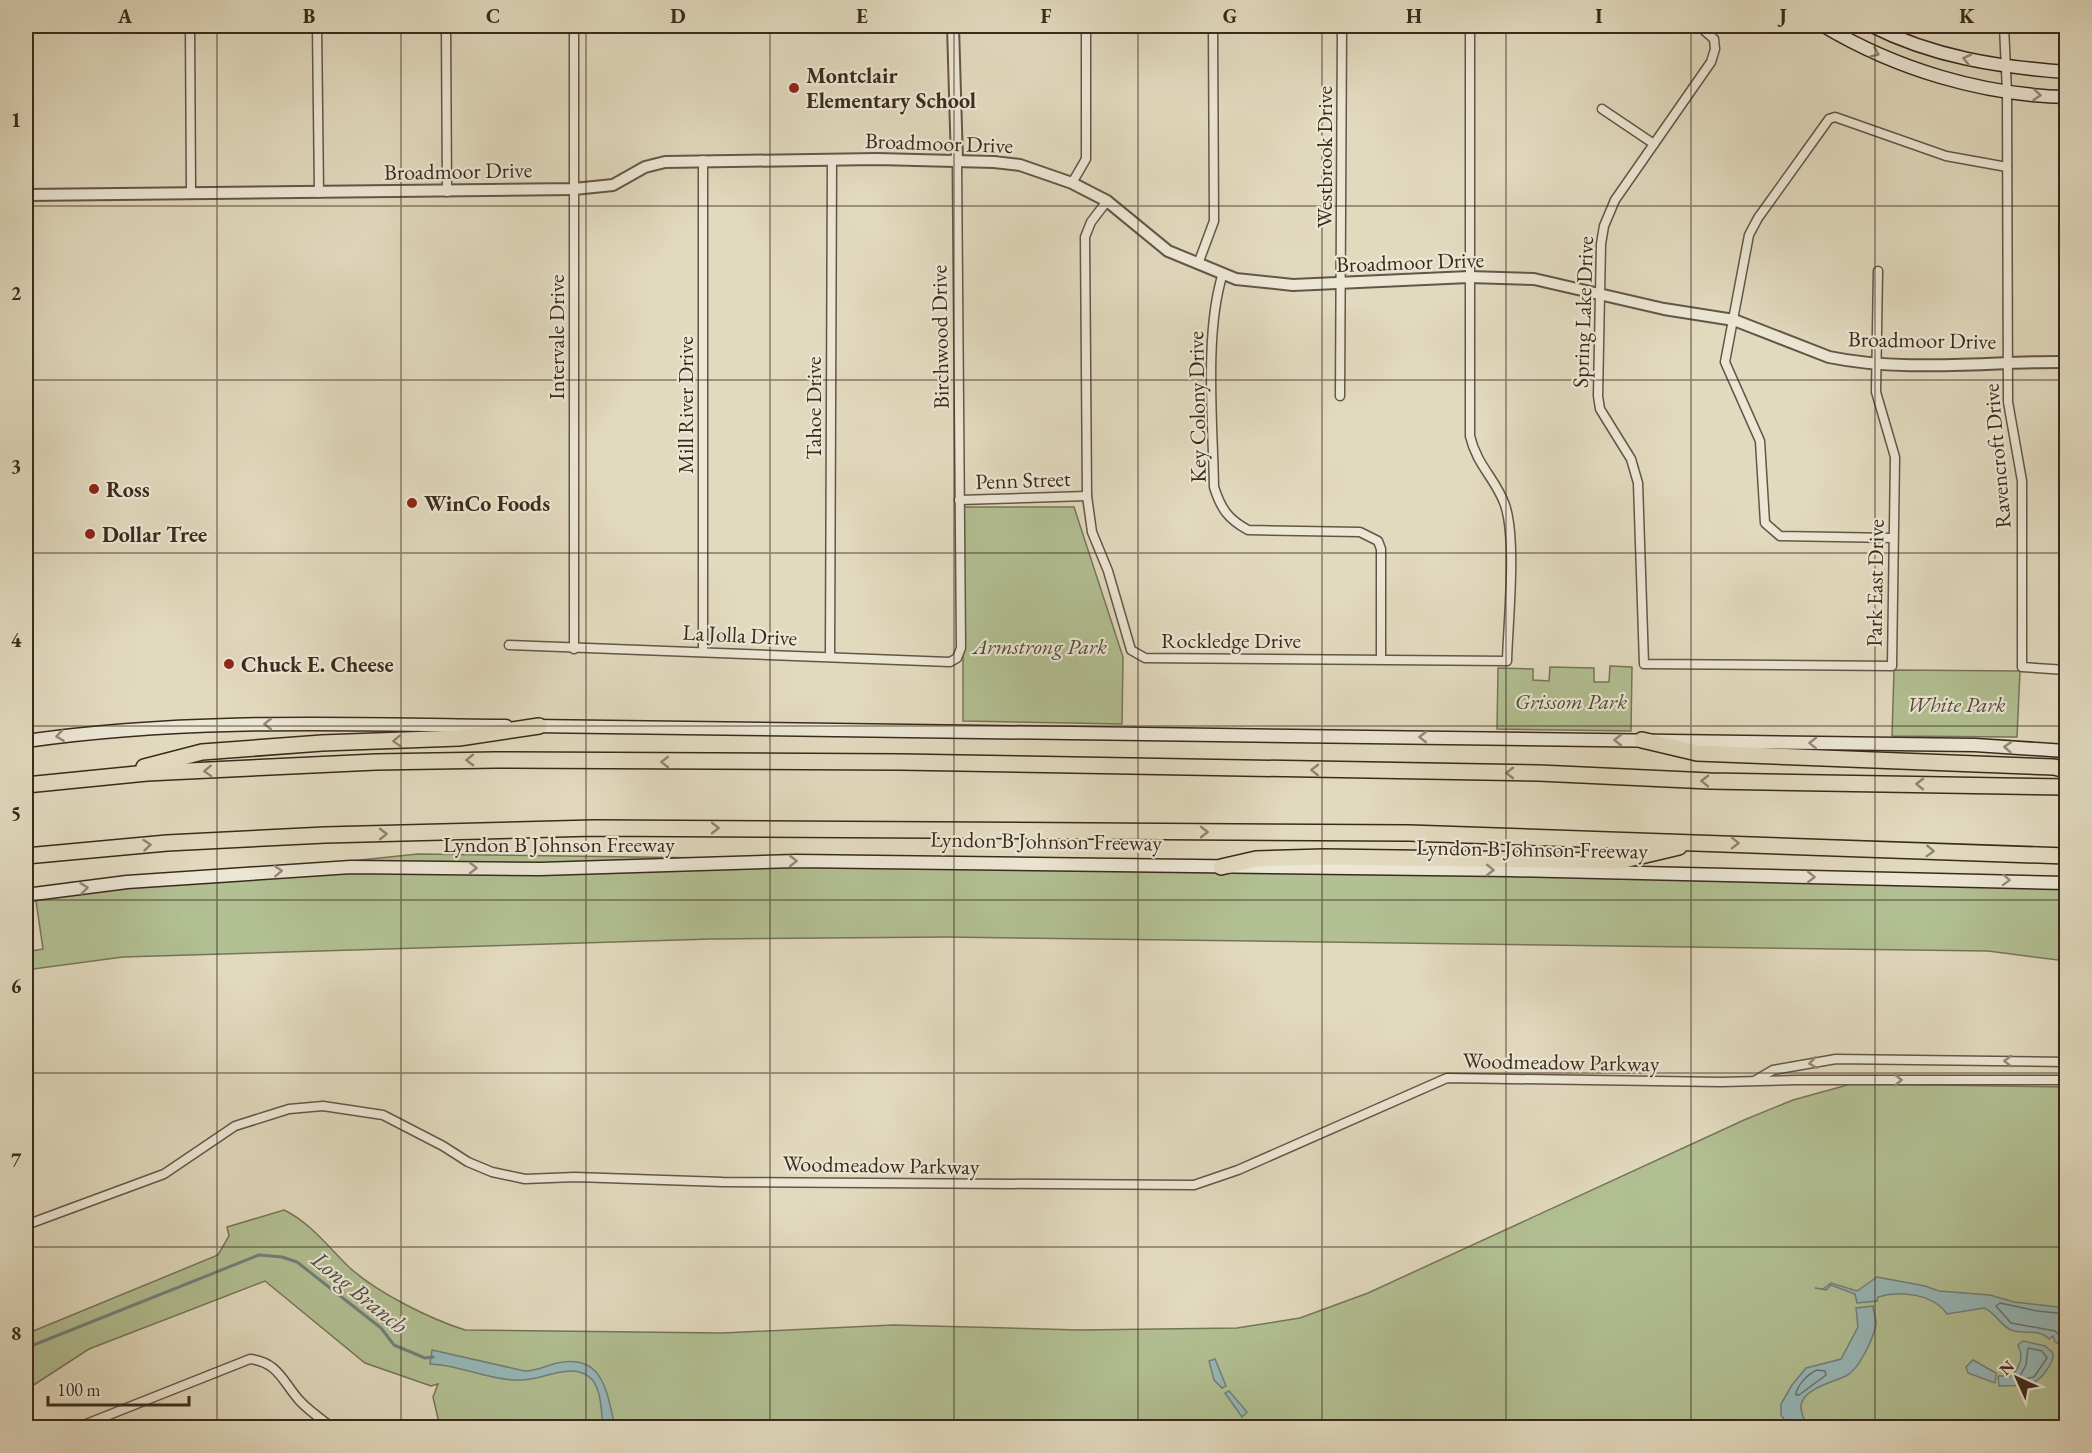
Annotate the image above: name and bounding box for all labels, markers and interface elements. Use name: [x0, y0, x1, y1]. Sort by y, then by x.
text: A: [117, 3, 133, 29]
text: B: [303, 3, 315, 29]
text: C: [486, 3, 500, 29]
text: D: [670, 3, 686, 29]
text: E: [856, 3, 868, 29]
text: F: [1041, 3, 1052, 29]
text: G: [1223, 3, 1237, 29]
text: H: [1406, 3, 1422, 29]
text: I: [1595, 3, 1603, 29]
text: J: [1777, 3, 1787, 29]
text: K: [1959, 3, 1975, 29]
one-way arrow: [1869, 46, 1880, 58]
one-way arrow: [1962, 53, 1972, 66]
place label: Montclair Elementary School: [806, 61, 976, 115]
marker: Montclair Elementary School: [787, 81, 801, 95]
street label: Westbrook Drive: [1310, 85, 1339, 228]
one-way arrow: [2032, 88, 2041, 101]
text: 1: [11, 107, 21, 133]
street label: Broadmoor Drive: [864, 126, 1014, 160]
street label: Broadmoor Drive: [384, 155, 533, 187]
street label: Spring Lake Drive: [1566, 235, 1600, 388]
street label: Broadmoor Drive: [1335, 245, 1485, 279]
street label: Birchwood Drive: [924, 264, 956, 409]
street label: Intervale Drive: [542, 274, 571, 400]
text: 2: [11, 280, 22, 306]
street label: Broadmoor Drive: [1848, 324, 1997, 356]
street label: Key Colony Drive: [1181, 330, 1213, 483]
street label: Mill River Drive: [671, 336, 700, 474]
street label: Tahoe Drive: [799, 356, 828, 460]
street label: Ravencroft Drive: [1976, 382, 2018, 530]
text: 3: [11, 453, 21, 479]
street label: Penn Street: [975, 464, 1071, 496]
place label: Ross: [106, 475, 150, 504]
marker: Ross: [87, 482, 101, 496]
place label: WinCo Foods: [424, 489, 550, 518]
marker: WinCo Foods: [405, 496, 419, 510]
street label: Park East Drive: [1859, 518, 1891, 647]
place label: Dollar Tree: [102, 520, 207, 549]
marker: Dollar Tree: [83, 527, 97, 541]
street label: La Jolla Drive: [682, 618, 798, 653]
street label: Rockledge Drive: [1161, 626, 1301, 655]
text: 4: [11, 627, 22, 653]
park label: Armstrong Park: [971, 632, 1107, 661]
place label: Chuck E. Cheese: [241, 650, 394, 679]
marker: Chuck E. Cheese: [222, 657, 236, 671]
park label: Grissom Park: [1515, 687, 1627, 716]
park label: White Park: [1906, 690, 2006, 719]
one-way arrow: [264, 718, 273, 730]
one-way arrow: [56, 730, 65, 742]
one-way arrow: [1419, 731, 1428, 743]
one-way arrow: [393, 734, 402, 747]
one-way arrow: [1614, 734, 1623, 746]
one-way arrow: [1809, 736, 1818, 749]
one-way arrow: [2004, 740, 2013, 753]
one-way arrow: [465, 754, 474, 766]
one-way arrow: [660, 756, 669, 768]
one-way arrow: [1310, 764, 1319, 776]
one-way arrow: [203, 765, 212, 778]
one-way arrow: [1505, 766, 1514, 779]
one-way arrow: [1700, 774, 1709, 787]
one-way arrow: [1916, 778, 1925, 790]
text: 5: [11, 800, 21, 826]
one-way arrow: [711, 822, 720, 834]
street label: Lyndon B Johnson Freeway: [930, 824, 1163, 858]
one-way arrow: [1200, 826, 1209, 838]
one-way arrow: [379, 827, 388, 840]
street label: Lyndon B Johnson Freeway: [443, 830, 675, 859]
street label: Lyndon B Johnson Freeway: [1416, 832, 1649, 866]
one-way arrow: [1730, 837, 1739, 850]
one-way arrow: [142, 839, 151, 852]
one-way arrow: [1925, 844, 1934, 857]
one-way arrow: [789, 855, 798, 867]
one-way arrow: [468, 861, 477, 874]
one-way arrow: [273, 864, 282, 877]
one-way arrow: [1485, 864, 1494, 876]
one-way arrow: [1806, 871, 1815, 883]
one-way arrow: [2001, 874, 2010, 887]
one-way arrow: [79, 882, 88, 894]
text: 6: [11, 973, 22, 999]
street label: Woodmeadow Parkway: [1462, 1046, 1660, 1078]
one-way arrow: [2004, 1055, 2013, 1067]
one-way arrow: [1809, 1056, 1819, 1069]
one-way arrow: [1893, 1074, 1902, 1086]
text: 7: [11, 1147, 22, 1173]
street label: Woodmeadow Parkway: [782, 1149, 980, 1181]
water label: Long Branch: [305, 1243, 415, 1340]
text: 8: [11, 1320, 21, 1346]
north arrow: [1987, 1348, 2047, 1408]
text: N: [1995, 1356, 2019, 1380]
scale bar: [48, 1369, 189, 1407]
text: 100 m: [57, 1378, 101, 1401]

